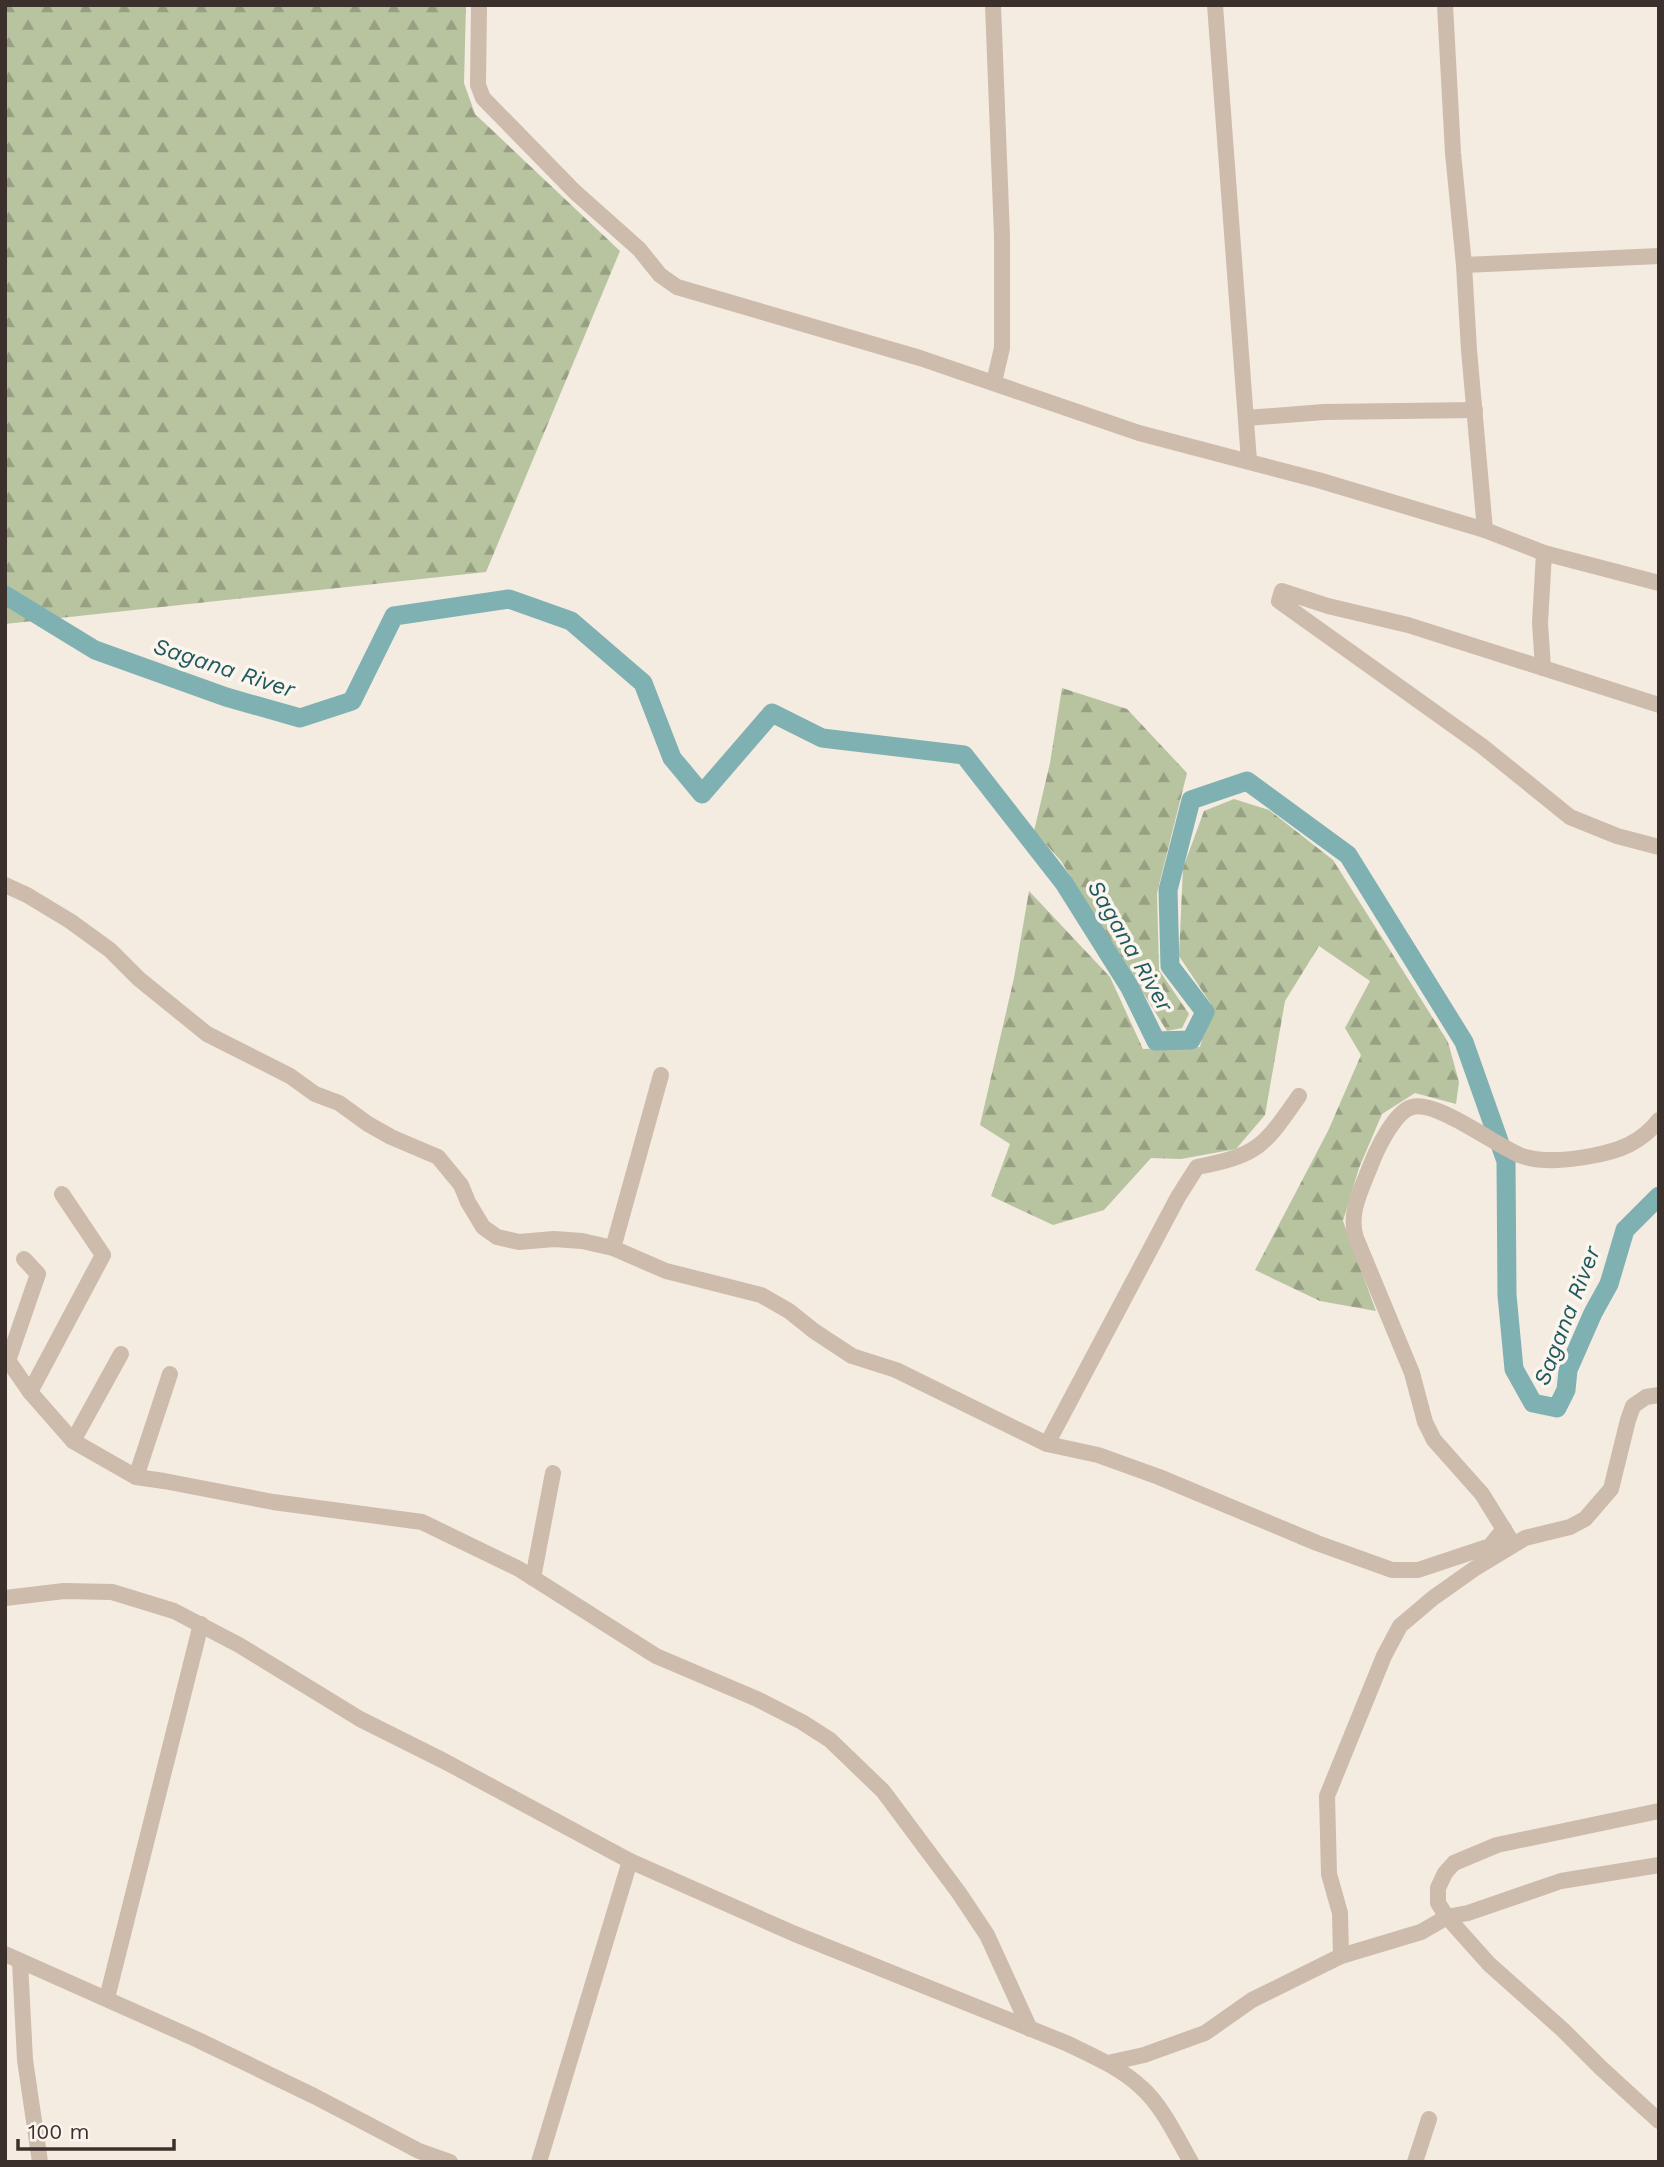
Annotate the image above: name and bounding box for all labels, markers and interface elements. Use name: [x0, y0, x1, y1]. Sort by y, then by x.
water label: Sagana River: [150, 632, 299, 704]
water label: Sagana River: [1082, 876, 1179, 1017]
water label: Sagana River: [1528, 1242, 1606, 1389]
scale bar: [18, 2108, 173, 2152]
text: 100 m: [28, 2119, 90, 2144]

